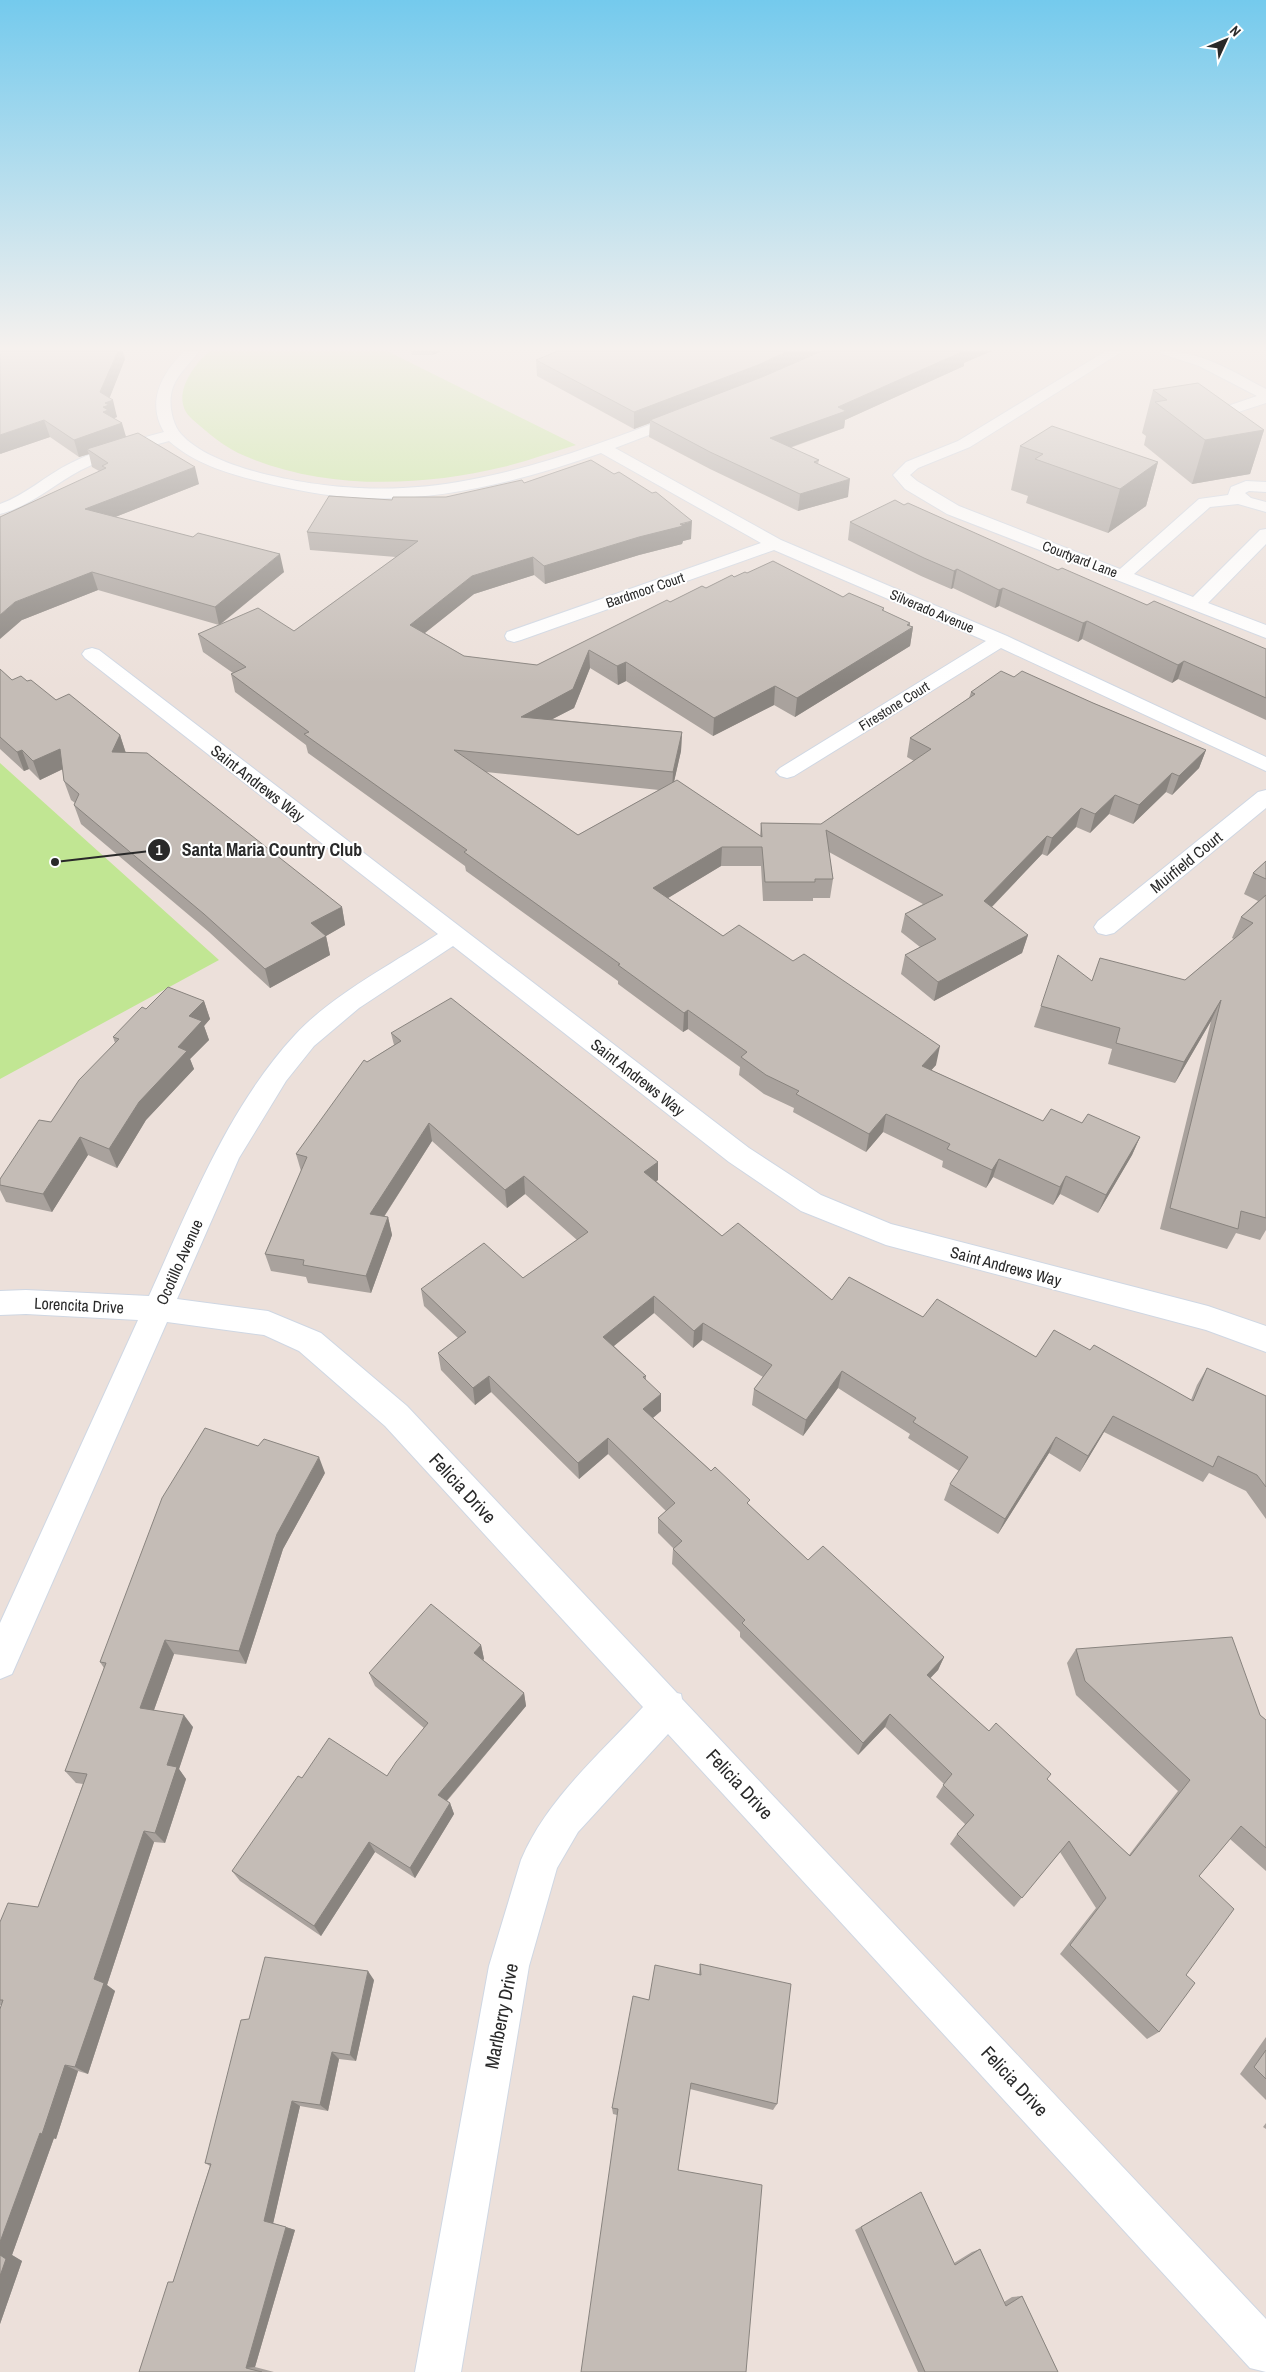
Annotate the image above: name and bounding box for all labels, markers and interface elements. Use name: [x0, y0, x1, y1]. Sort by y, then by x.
north arrow: [1201, 15, 1251, 65]
text: N: [1226, 22, 1245, 40]
street label: Courtyard Lane: [1040, 536, 1120, 582]
street label: Bardmoor Court: [603, 568, 687, 612]
street label: Silverado Avenue: [887, 585, 977, 637]
street label: Firestone Court: [855, 677, 933, 735]
street label: Saint Andrews Way: [206, 739, 310, 827]
street label: Muirfield Court: [1145, 826, 1227, 898]
callout: Santa Maria Country Club: [147, 834, 372, 867]
text: Santa Maria Country Club: [182, 837, 362, 862]
text: 1: [156, 839, 163, 860]
street label: Saint Andrews Way: [586, 1033, 690, 1121]
street label: Ocotillo Avenue: [150, 1216, 208, 1308]
street label: Saint Andrews Way: [948, 1241, 1064, 1291]
street label: Lorencita Drive: [34, 1292, 124, 1318]
street label: Felicia Drive: [424, 1447, 502, 1529]
street label: Felicia Drive: [701, 1743, 779, 1825]
street label: Marlberry Drive: [478, 1961, 524, 2071]
street label: Felicia Drive: [976, 2040, 1054, 2122]

